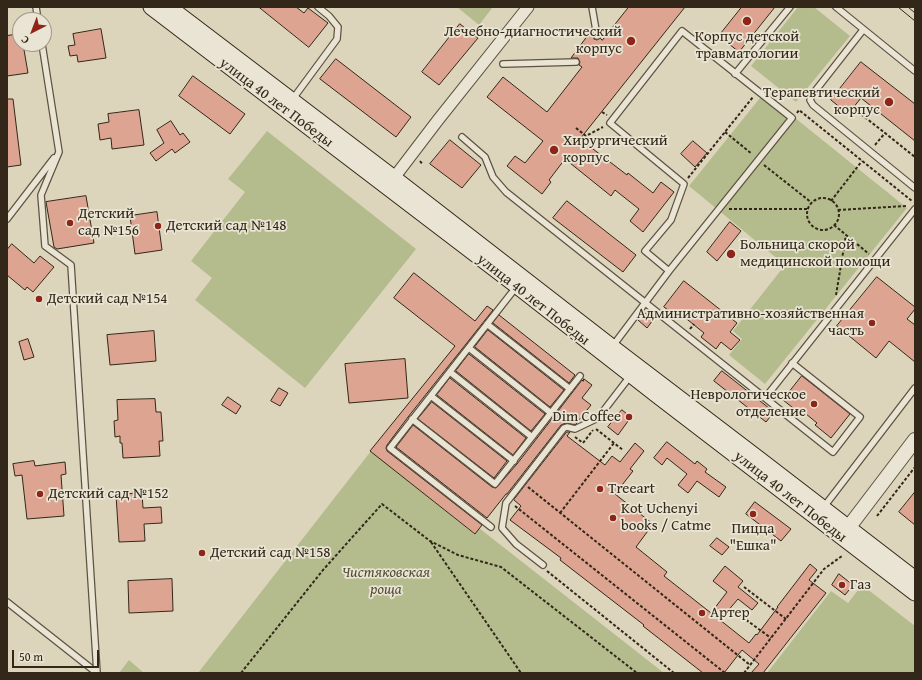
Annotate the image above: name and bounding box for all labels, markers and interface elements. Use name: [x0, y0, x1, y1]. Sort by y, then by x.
north arrow: [12, 12, 52, 52]
marker: Корпус детской травматологии: [741, 15, 753, 27]
place label: Лечебно-диагностический корпус: [444, 23, 622, 58]
place label: Корпус детской травматологии: [695, 28, 799, 63]
text: С: [17, 32, 32, 48]
marker: Лечебно-диагностический корпус: [625, 35, 637, 47]
street label: улица 40 лет Победы: [215, 54, 337, 152]
place label: Терапевтический корпус: [763, 84, 880, 119]
marker: Терапевтический корпус: [883, 96, 895, 108]
place label: Хирургический корпус: [563, 132, 668, 167]
marker: Хирургический корпус: [548, 144, 560, 156]
place label: Детский сад №156: [78, 205, 139, 240]
place label: Детский сад №148: [166, 217, 287, 235]
marker: Детский сад №156: [65, 218, 75, 228]
marker: Детский сад №148: [153, 221, 163, 231]
place label: Больница скорой медицинской помощи: [740, 236, 890, 271]
marker: Больница скорой медицинской помощи: [725, 248, 737, 260]
street label: улица 40 лет Победы: [473, 250, 593, 350]
place label: Детский сад №154: [47, 290, 168, 308]
marker: Детский сад №154: [34, 294, 44, 304]
place label: Административно-хозяйственная часть: [637, 305, 864, 340]
marker: Административно-хозяйственная часть: [867, 318, 877, 328]
place label: Неврологическое отделение: [691, 386, 806, 421]
marker: Неврологическое отделение: [809, 399, 819, 409]
place label: Dim Coffee: [553, 408, 621, 426]
marker: Dim Coffee: [624, 412, 634, 422]
street label: улица 40 лет Победы: [730, 447, 850, 547]
place label: Treeart: [608, 480, 655, 498]
marker: Treeart: [595, 484, 605, 494]
place label: Детский сад №152: [48, 485, 169, 503]
marker: Детский сад №152: [35, 489, 45, 499]
place label: Kot Uchenyi books / Catme: [621, 500, 711, 535]
marker: Пицца "Ешка": [748, 509, 758, 519]
marker: Kot Uchenyi books / Catme: [608, 513, 618, 523]
place label: Пицца "Ешка": [729, 520, 777, 555]
place label: Детский сад №158: [210, 544, 331, 562]
marker: Детский сад №158: [197, 548, 207, 558]
park label: Чистяковская роща: [342, 564, 430, 599]
place label: Газ: [850, 576, 871, 594]
marker: Газ: [837, 580, 847, 590]
place label: Артер: [710, 604, 750, 622]
marker: Артер: [697, 608, 707, 618]
scale bar: [14, 642, 101, 668]
text: 50 m: [19, 648, 43, 665]

